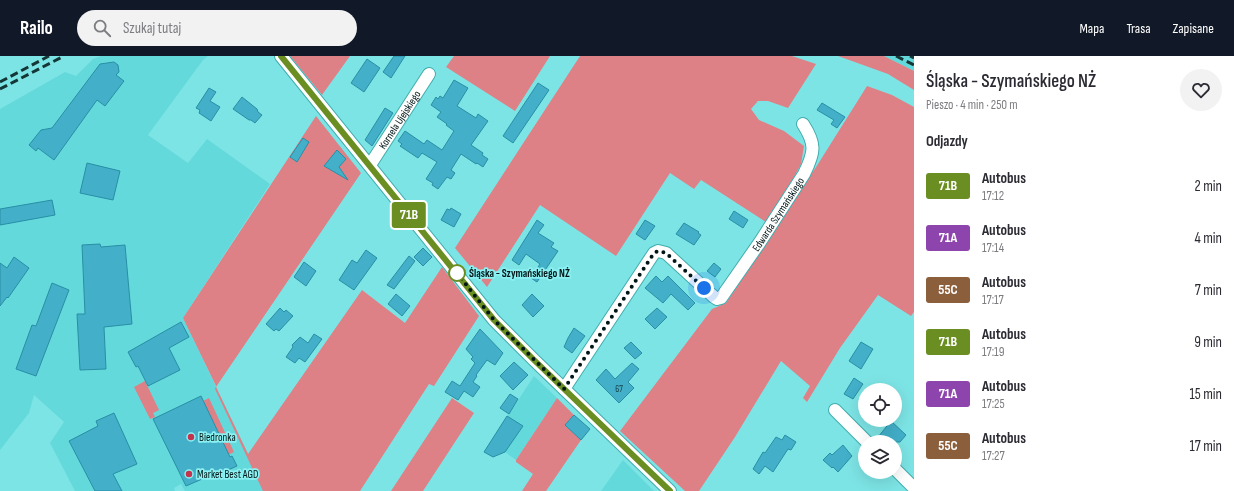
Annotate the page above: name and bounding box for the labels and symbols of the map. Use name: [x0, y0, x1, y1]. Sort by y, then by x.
street label: Kornela Ujejskiego: [376, 88, 423, 151]
street label: Edwarda Szymańskiego: [749, 174, 807, 254]
line badge: 71B: [386, 202, 432, 228]
marker: Śląska - Szymańskiego NŻ: [448, 264, 466, 282]
place label: Śląska - Szymańskiego NŻ: [469, 267, 570, 280]
your location: [694, 278, 714, 298]
house number: 67: [615, 384, 623, 395]
place label: Biedronka: [199, 431, 236, 444]
marker: Biedronka: [186, 432, 196, 442]
place label: Market Best AGD: [197, 468, 258, 481]
marker: Market Best AGD: [184, 469, 194, 479]

